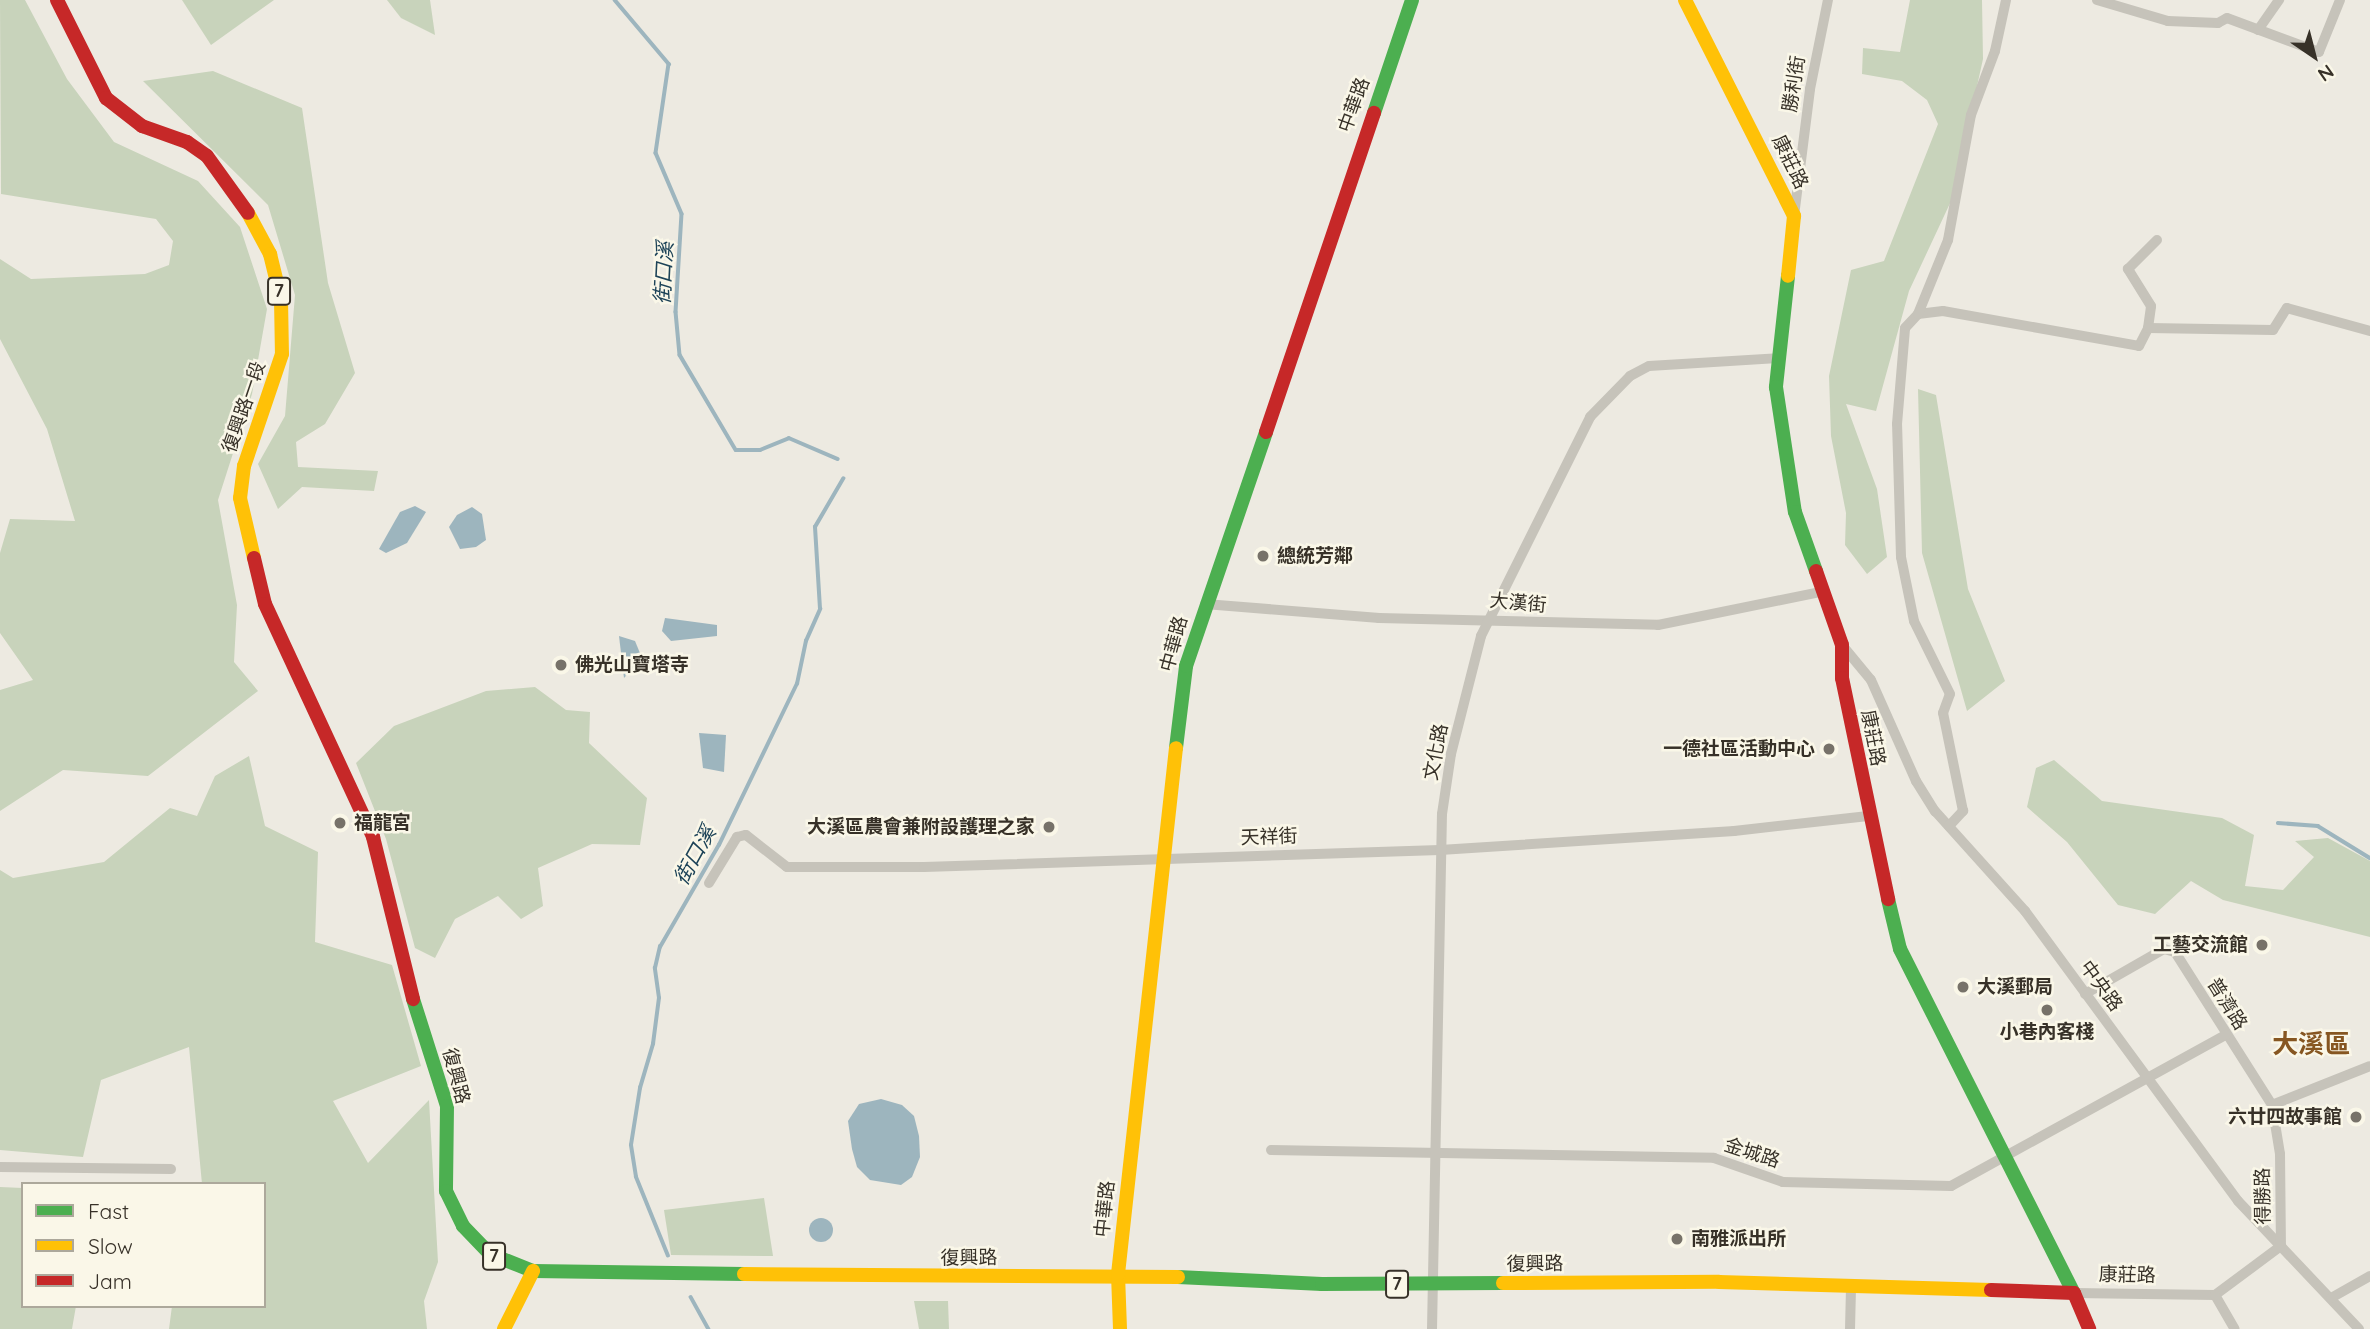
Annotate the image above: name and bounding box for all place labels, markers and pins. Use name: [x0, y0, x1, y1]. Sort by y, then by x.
place label: 總統芳鄰: [1277, 545, 1353, 567]
marker: 總統芳鄰: [1255, 548, 1271, 564]
place label: 佛光山寶塔寺: [575, 654, 689, 676]
marker: 佛光山寶塔寺: [553, 657, 569, 673]
place label: 一德社區活動中心: [1663, 738, 1815, 760]
marker: 一德社區活動中心: [1821, 741, 1837, 757]
place label: 福龍宮: [354, 812, 411, 834]
marker: 福龍宮: [332, 815, 348, 831]
place label: 大溪區農會兼附設護理之家: [807, 816, 1035, 838]
marker: 大溪區農會兼附設護理之家: [1041, 819, 1057, 835]
place label: 工藝交流館: [2153, 934, 2248, 956]
marker: 工藝交流館: [2254, 937, 2270, 953]
place label: 大溪郵局: [1977, 976, 2053, 998]
marker: 大溪郵局: [1955, 979, 1971, 995]
marker: 小巷內客棧: [2039, 1002, 2055, 1018]
place label: 小巷內客棧: [2000, 1021, 2094, 1043]
place label: 六廿四故事館: [2228, 1106, 2342, 1128]
marker: 六廿四故事館: [2348, 1109, 2364, 1125]
place label: 南雅派出所: [1691, 1228, 1786, 1250]
marker: 南雅派出所: [1669, 1231, 1685, 1247]

